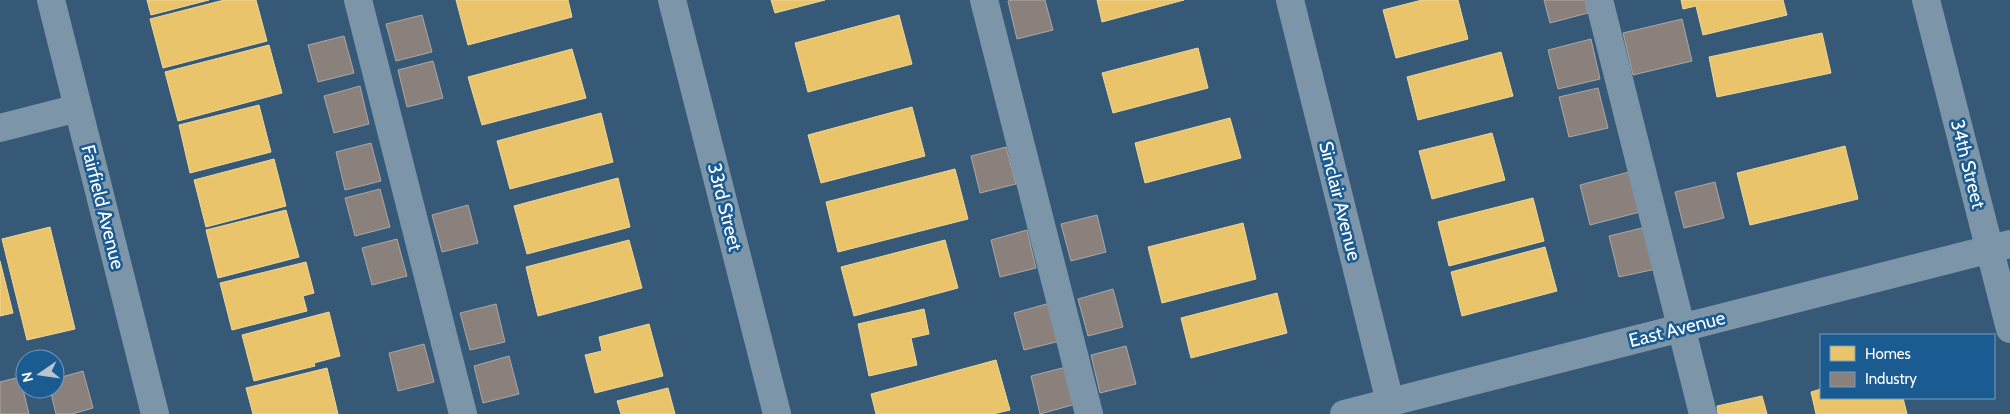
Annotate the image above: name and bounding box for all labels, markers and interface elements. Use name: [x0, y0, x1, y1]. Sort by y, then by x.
street label: 34th Street: [1946, 117, 1990, 212]
street label: Sinclair Avenue: [1314, 139, 1366, 263]
street label: Fairfield Avenue: [76, 142, 130, 272]
street label: 33rd Street: [703, 161, 747, 254]
street label: East Avenue: [1626, 306, 1728, 352]
legend: [1820, 334, 1995, 399]
text: Homes: [1865, 345, 1911, 363]
north arrow: [15, 349, 65, 399]
text: N: [17, 370, 37, 384]
text: Industry: [1865, 370, 1917, 388]

